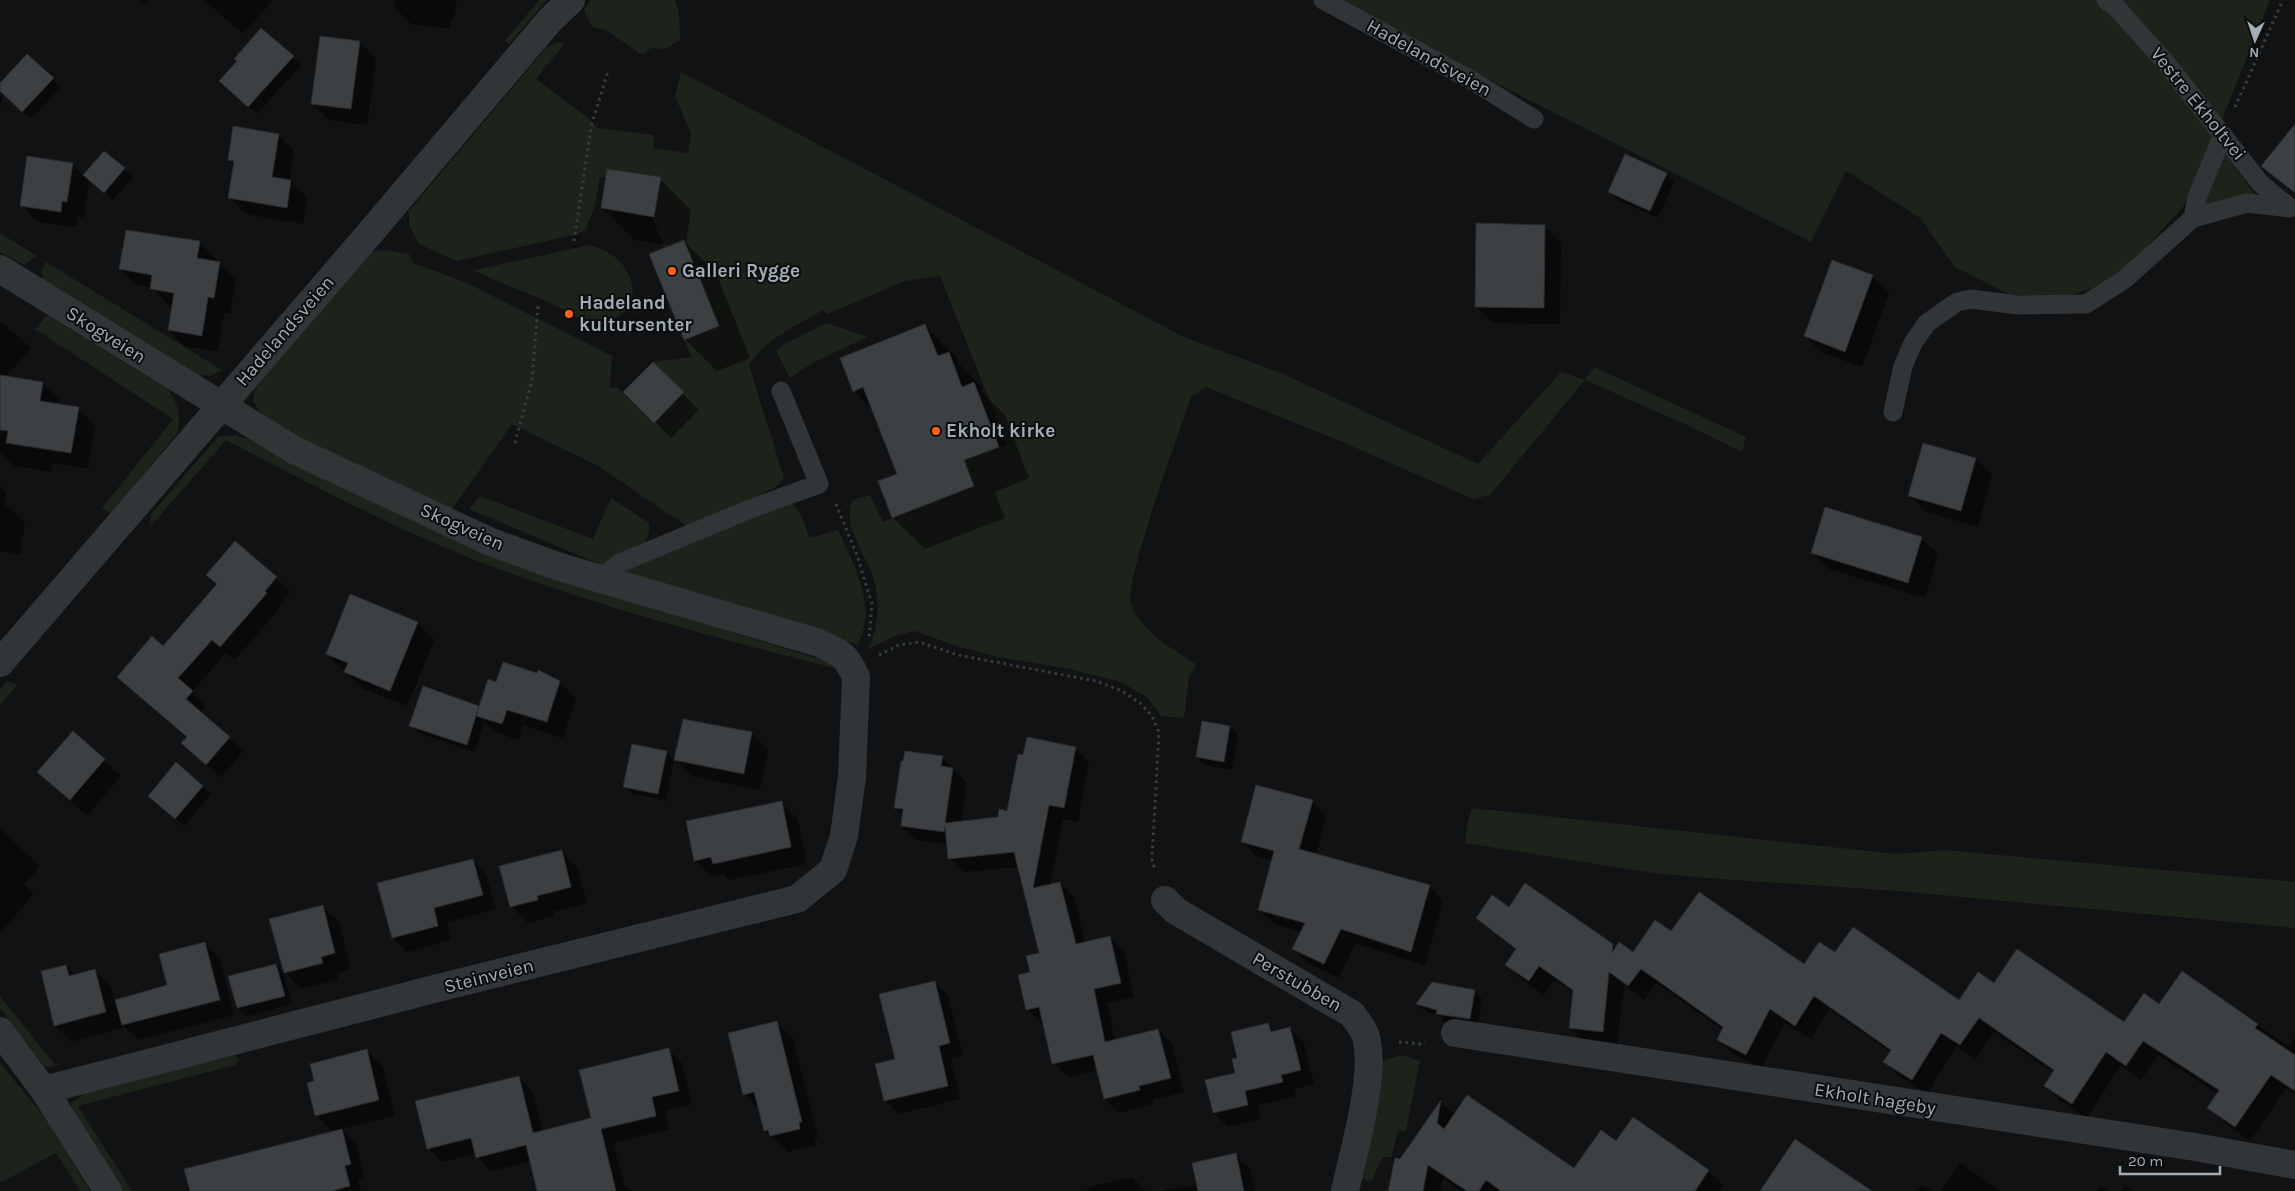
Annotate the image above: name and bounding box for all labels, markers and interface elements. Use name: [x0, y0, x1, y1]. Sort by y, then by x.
street label: Hadelandsveien: [1363, 15, 1495, 101]
north arrow: [2230, 15, 2280, 65]
street label: Vestre Ekholtvei: [2146, 43, 2250, 165]
text: N: [2249, 44, 2260, 61]
place label: Galleri Rygge: [682, 260, 800, 282]
marker: Galleri Rygge: [666, 265, 678, 277]
street label: Hadelandsveien: [231, 271, 339, 391]
place label: Hadeland kultursenter: [579, 292, 692, 336]
street label: Skogveien: [62, 302, 150, 368]
marker: Hadeland kultursenter: [563, 308, 575, 320]
place label: Ekholt kirke: [946, 420, 1055, 442]
marker: Ekholt kirke: [930, 425, 942, 437]
street label: Skogveien: [417, 499, 507, 555]
street label: Perstubben: [1248, 948, 1346, 1016]
street label: Steinveien: [442, 954, 536, 998]
street label: Ekholt hageby: [1813, 1079, 1937, 1119]
scale bar: [2120, 1144, 2220, 1176]
text: 20 m: [2128, 1152, 2163, 1170]

